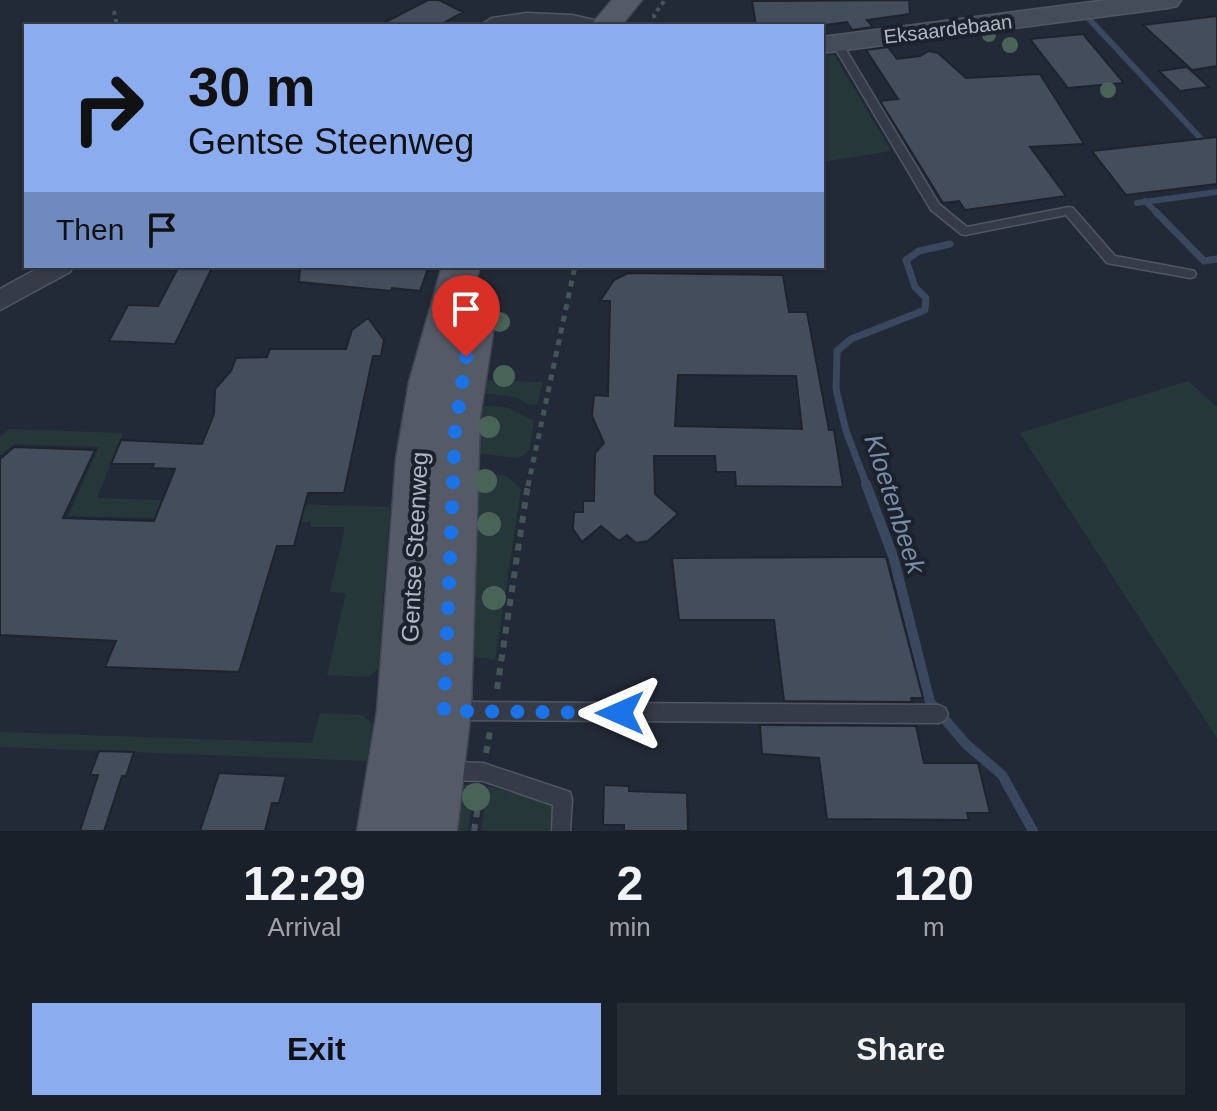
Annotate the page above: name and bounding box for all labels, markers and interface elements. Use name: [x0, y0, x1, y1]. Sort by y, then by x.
street label: Eksaardebaan: [883, 10, 1013, 48]
text: 30 m: [188, 55, 316, 118]
icon: right: [56, 56, 160, 160]
text: Gentse Steenweg: [188, 121, 474, 162]
icon: arrive: [140, 208, 184, 252]
text: Then: [56, 213, 124, 246]
pin: [432, 275, 500, 357]
icon: arrive: [444, 287, 488, 331]
water label: Kloetenbeek: [858, 431, 932, 579]
street label: Gentse Steenweg: [396, 451, 433, 643]
position arrow: [578, 671, 662, 755]
text: 12:29: [243, 857, 366, 910]
text: 2: [616, 857, 643, 910]
text: 120: [894, 857, 974, 910]
text: Arrival: [268, 912, 341, 942]
text: min: [609, 912, 651, 942]
text: m: [923, 912, 945, 942]
button: Exit: [32, 1003, 601, 1095]
button: Share: [617, 1003, 1185, 1095]

